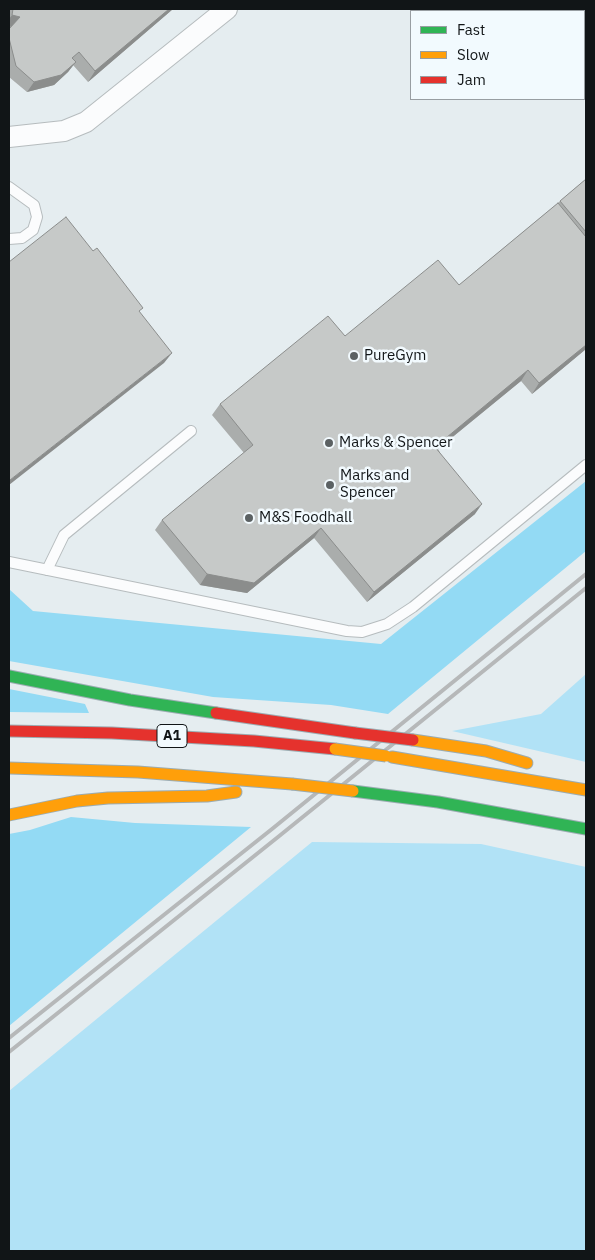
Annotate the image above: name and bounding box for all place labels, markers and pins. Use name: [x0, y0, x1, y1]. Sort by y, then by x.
place label: PureGym: [364, 347, 426, 365]
marker: PureGym: [348, 350, 360, 362]
place label: Marks & Spencer: [339, 434, 453, 452]
marker: Marks & Spencer: [323, 437, 335, 449]
place label: Marks and Spencer: [340, 467, 410, 502]
marker: Marks and Spencer: [324, 479, 336, 491]
place label: M&S Foodhall: [259, 509, 352, 527]
marker: M&S Foodhall: [243, 512, 255, 524]

